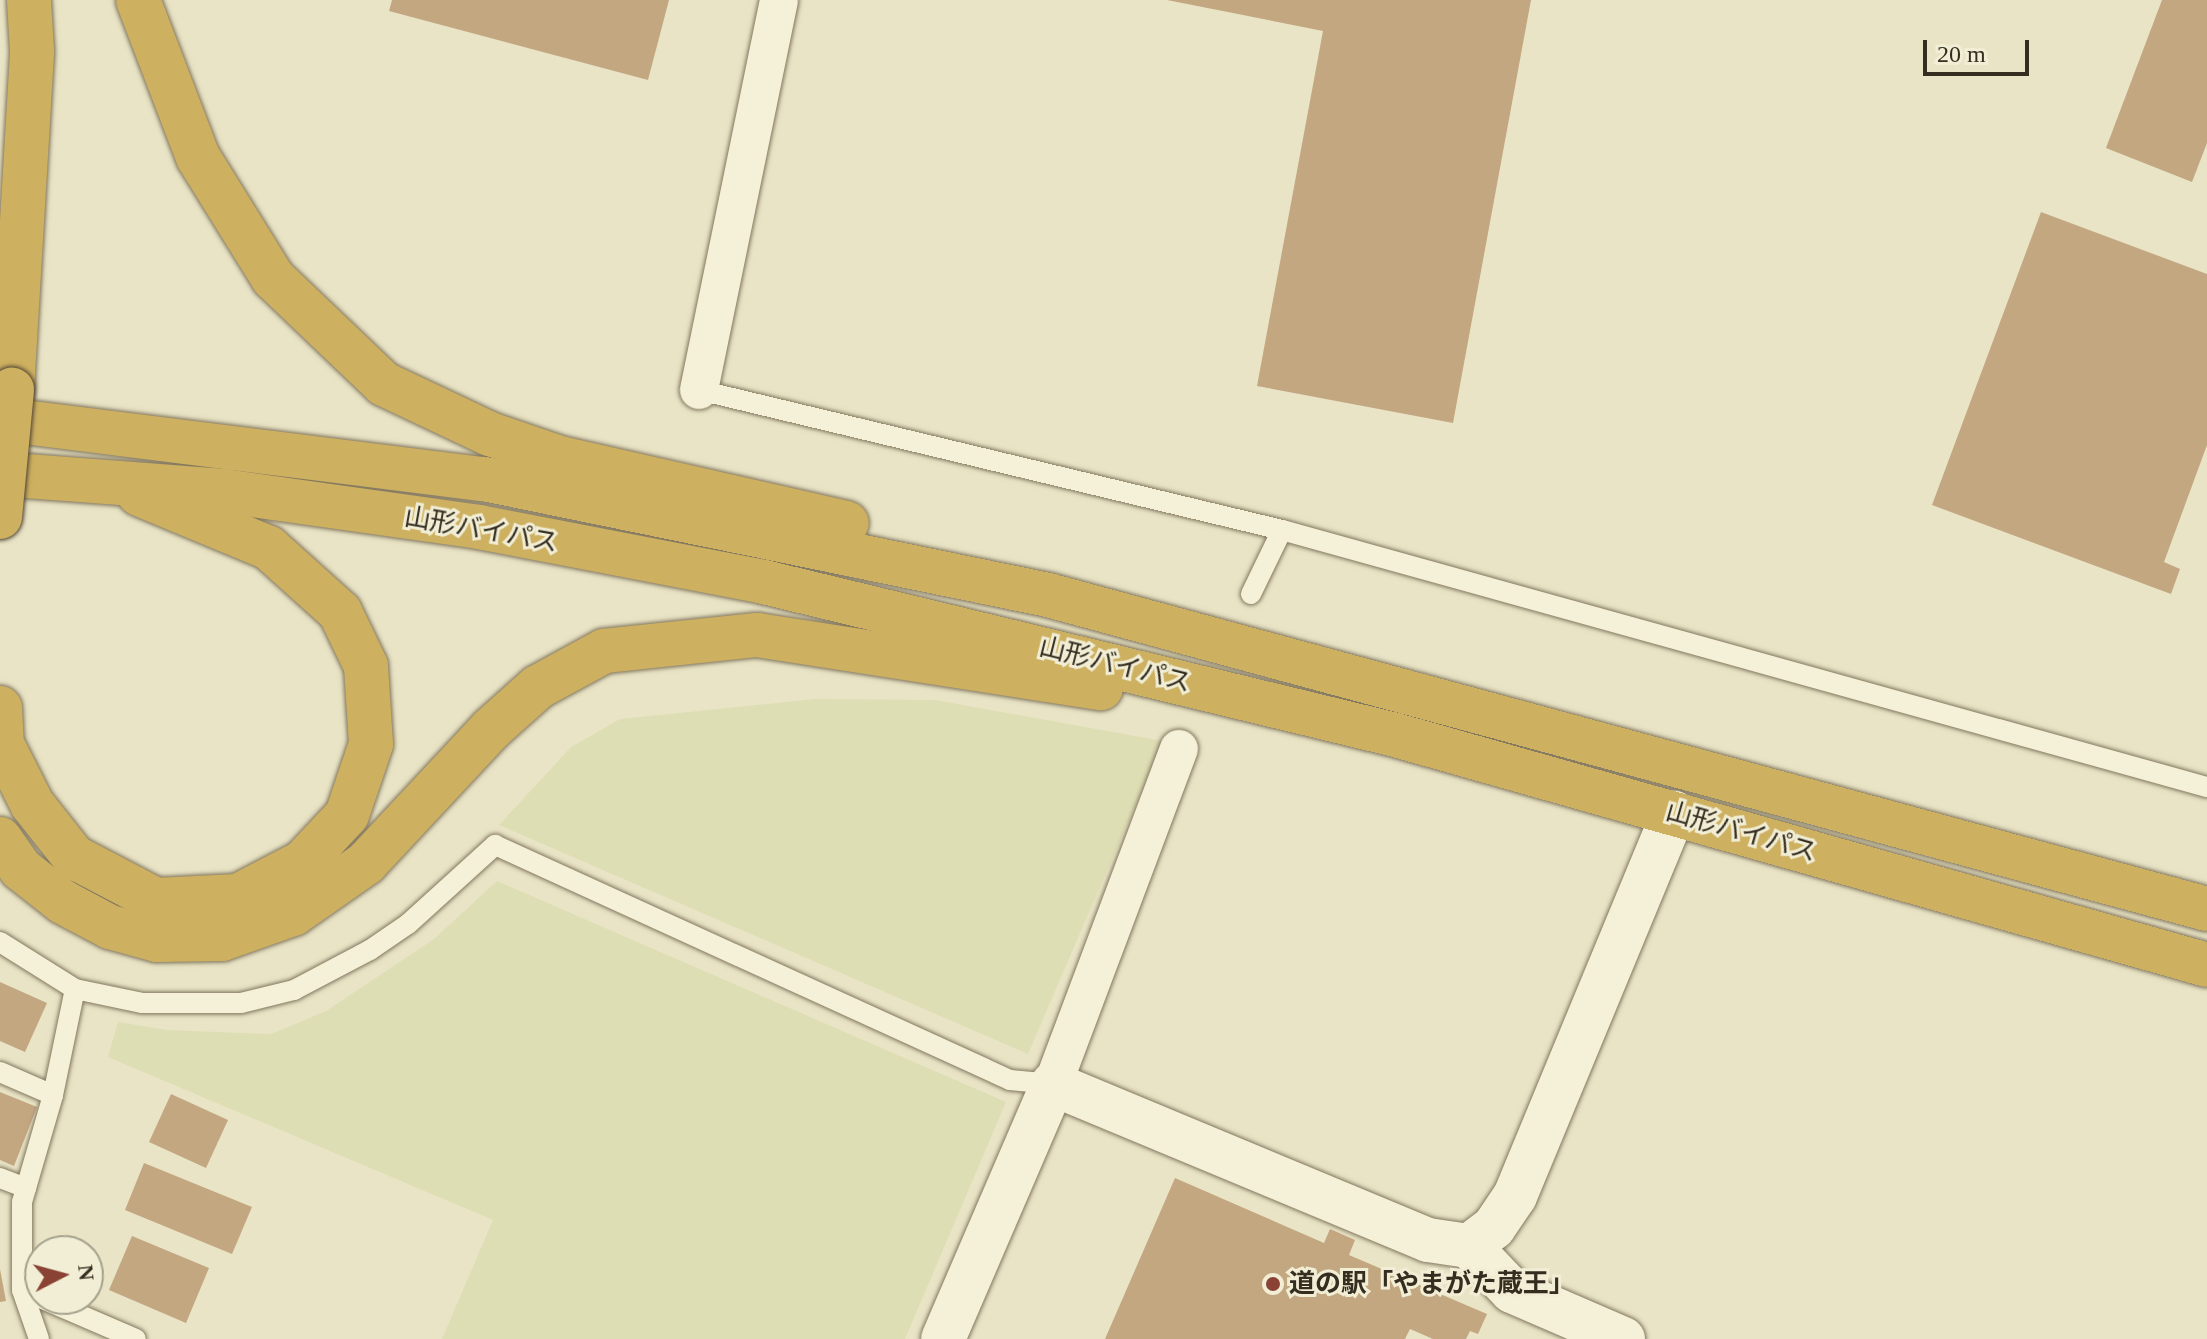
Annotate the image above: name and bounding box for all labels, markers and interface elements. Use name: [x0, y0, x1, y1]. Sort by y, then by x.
scale bar: [1927, 24, 2033, 74]
text: 20 m: [1937, 41, 1986, 67]
street label: 山形バイパス: [401, 501, 561, 559]
street label: 山形バイパス: [1036, 631, 1194, 699]
street label: 山形バイパス: [1662, 796, 1820, 868]
north arrow: [24, 1235, 104, 1315]
text: N: [73, 1263, 100, 1282]
place label: 道の駅「やまがた蔵王」: [1289, 1268, 1575, 1300]
marker: 道の駅「やまがた蔵王」: [1264, 1275, 1282, 1293]

